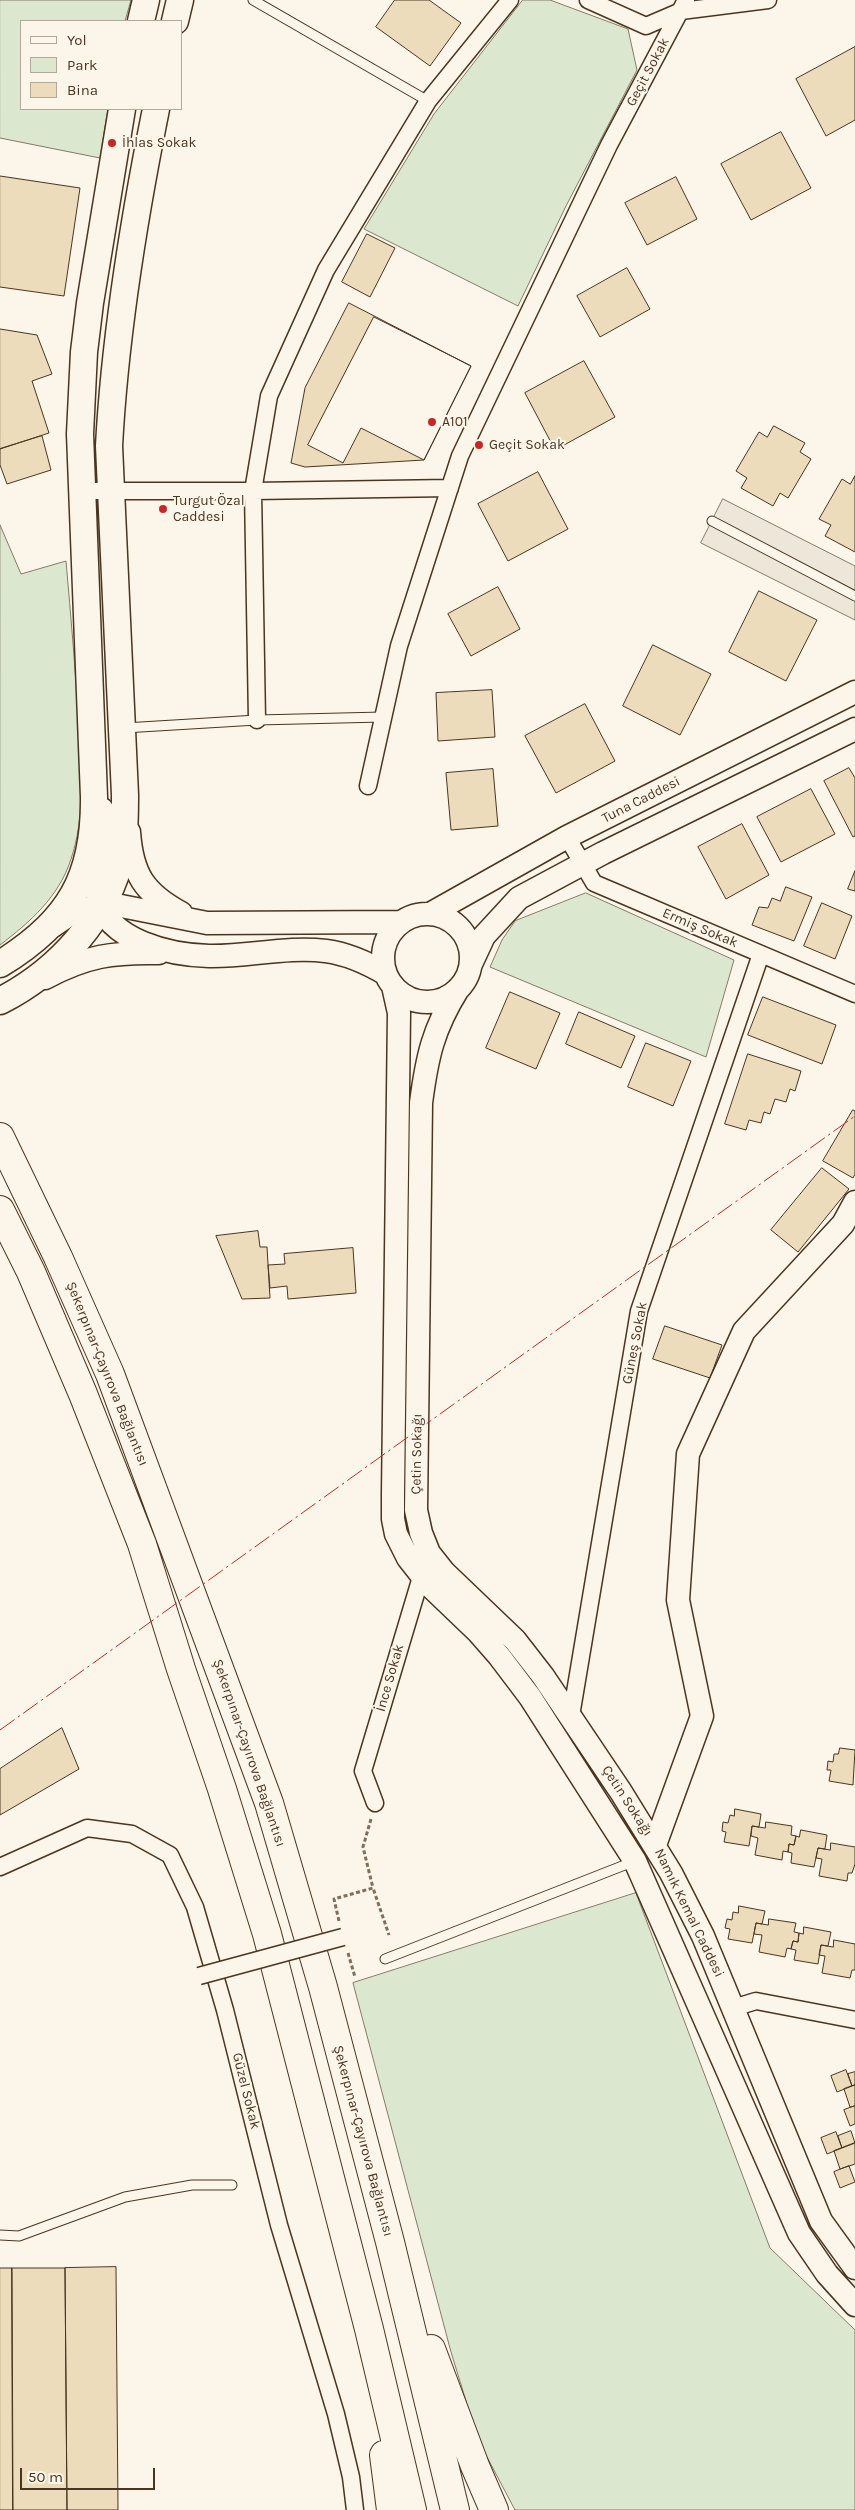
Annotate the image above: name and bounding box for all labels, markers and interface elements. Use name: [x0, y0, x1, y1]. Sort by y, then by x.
legend: [20, 20, 182, 110]
text: Yol: [67, 31, 87, 49]
street label: Geçit Sokak: [623, 35, 673, 109]
text: Park: [67, 56, 97, 74]
text: Bina: [67, 81, 98, 99]
place label: İhlas Sokak: [122, 135, 196, 151]
marker: İhlas Sokak: [106, 137, 118, 149]
place label: A101: [442, 414, 468, 430]
marker: A101: [426, 416, 438, 428]
place label: Geçit Sokak: [489, 437, 565, 453]
marker: Geçit Sokak: [473, 439, 485, 451]
place label: Turgut Özal Caddesi: [173, 493, 245, 526]
marker: Turgut Özal Caddesi: [157, 503, 169, 515]
street label: Tuna Caddesi: [599, 773, 683, 827]
street label: Ermiş Sokak: [660, 905, 740, 951]
street label: Şekerpınar-Çayırova Bağlantısı: [62, 1279, 152, 1469]
street label: Güneş Sokak: [619, 1300, 651, 1386]
street label: Çetin Sokağı: [408, 1413, 426, 1495]
street label: İnce Sokak: [372, 1642, 408, 1714]
street label: Şekerpınar-Çayırova Bağlantısı: [209, 1657, 289, 1849]
street label: Çetin Sokağı: [598, 1763, 656, 1839]
street label: Namık Kemal Caddesi: [651, 1846, 727, 1980]
street label: Şekerpınar-Çayırova Bağlantısı: [329, 2044, 397, 2238]
street label: Güzel Sokak: [228, 2051, 264, 2131]
scale bar: [22, 2458, 158, 2490]
text: 50 m: [28, 2468, 63, 2486]

